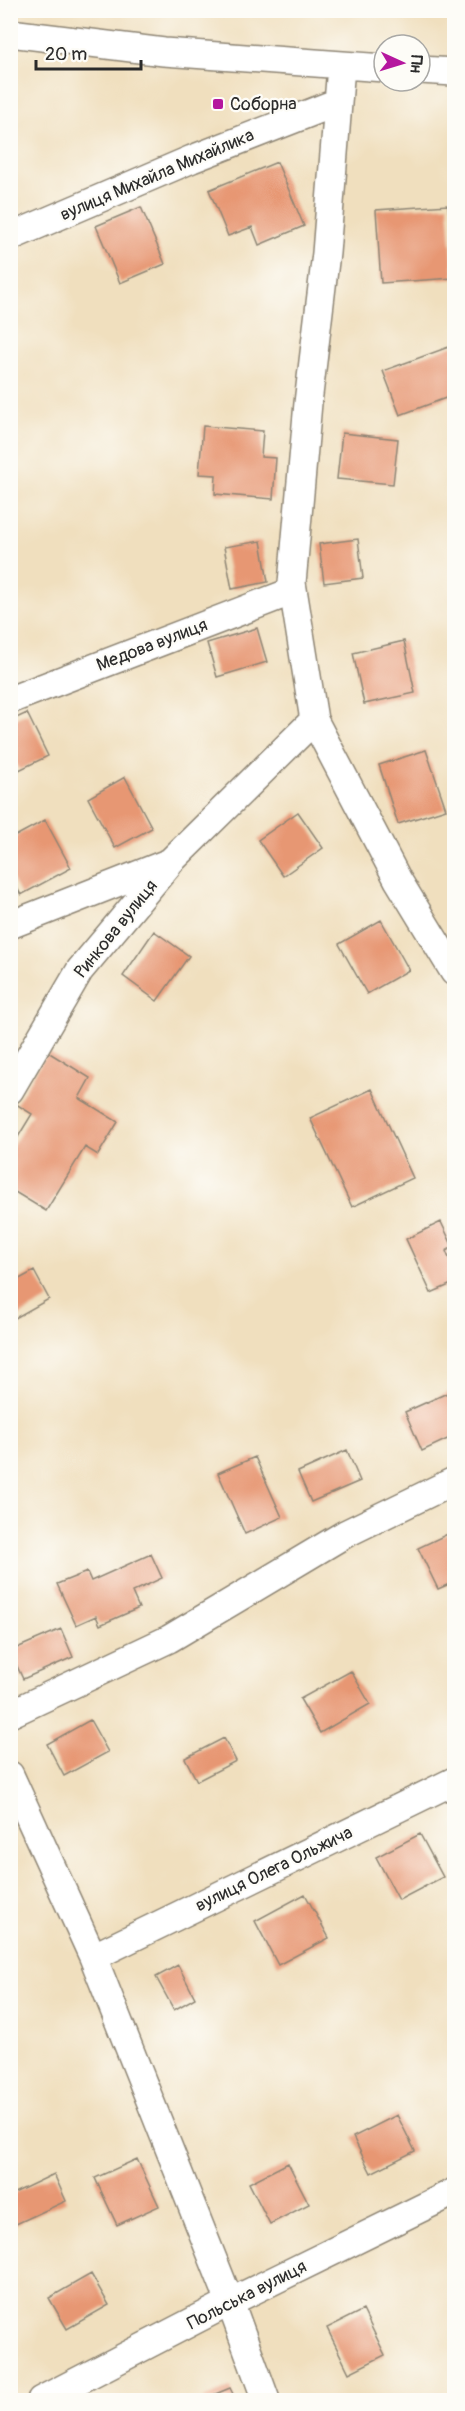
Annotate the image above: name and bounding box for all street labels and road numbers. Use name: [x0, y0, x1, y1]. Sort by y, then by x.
street label: вулиця Михайла Михайлика: [57, 124, 257, 226]
street label: Медова вулиця: [93, 613, 211, 677]
street label: Ринкова вулиця: [69, 875, 163, 983]
street label: вулиця Олега Ольжича: [192, 1821, 356, 1917]
street label: Польська вулиця: [183, 2255, 311, 2335]

